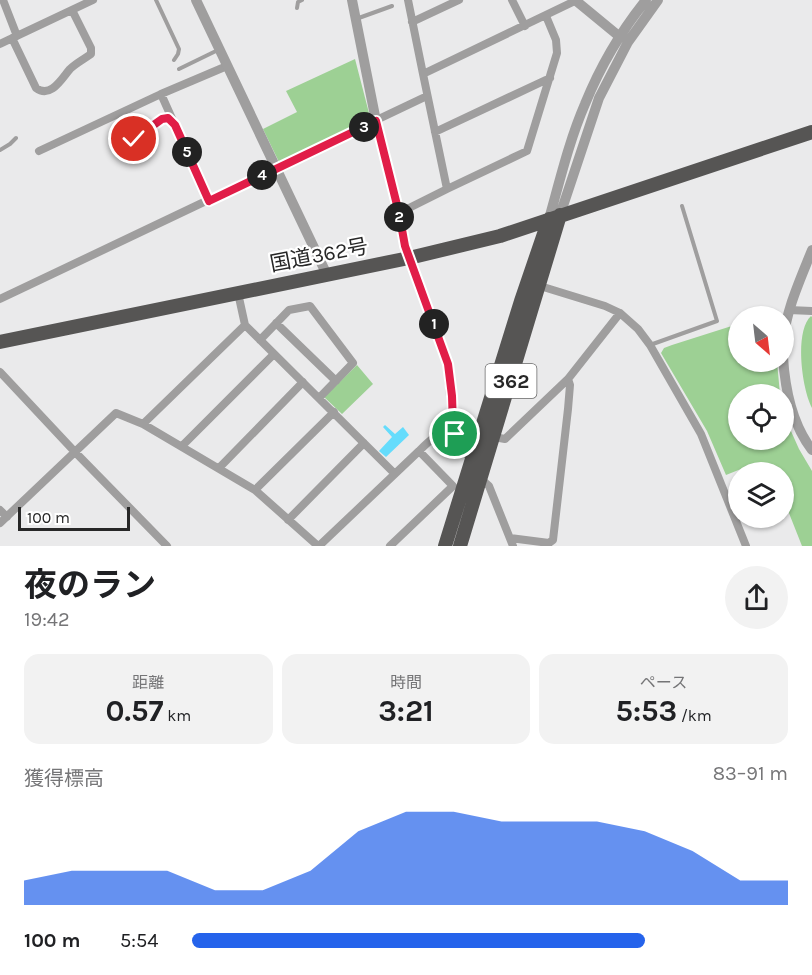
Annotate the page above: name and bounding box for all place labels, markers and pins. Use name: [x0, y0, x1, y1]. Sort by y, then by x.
pin: 3: [349, 112, 379, 142]
pin: [108, 113, 159, 164]
pin: 5: [172, 137, 202, 167]
pin: 4: [247, 160, 277, 190]
pin: 2: [384, 202, 414, 232]
pin: 1: [419, 309, 449, 339]
pin: [429, 408, 480, 459]

